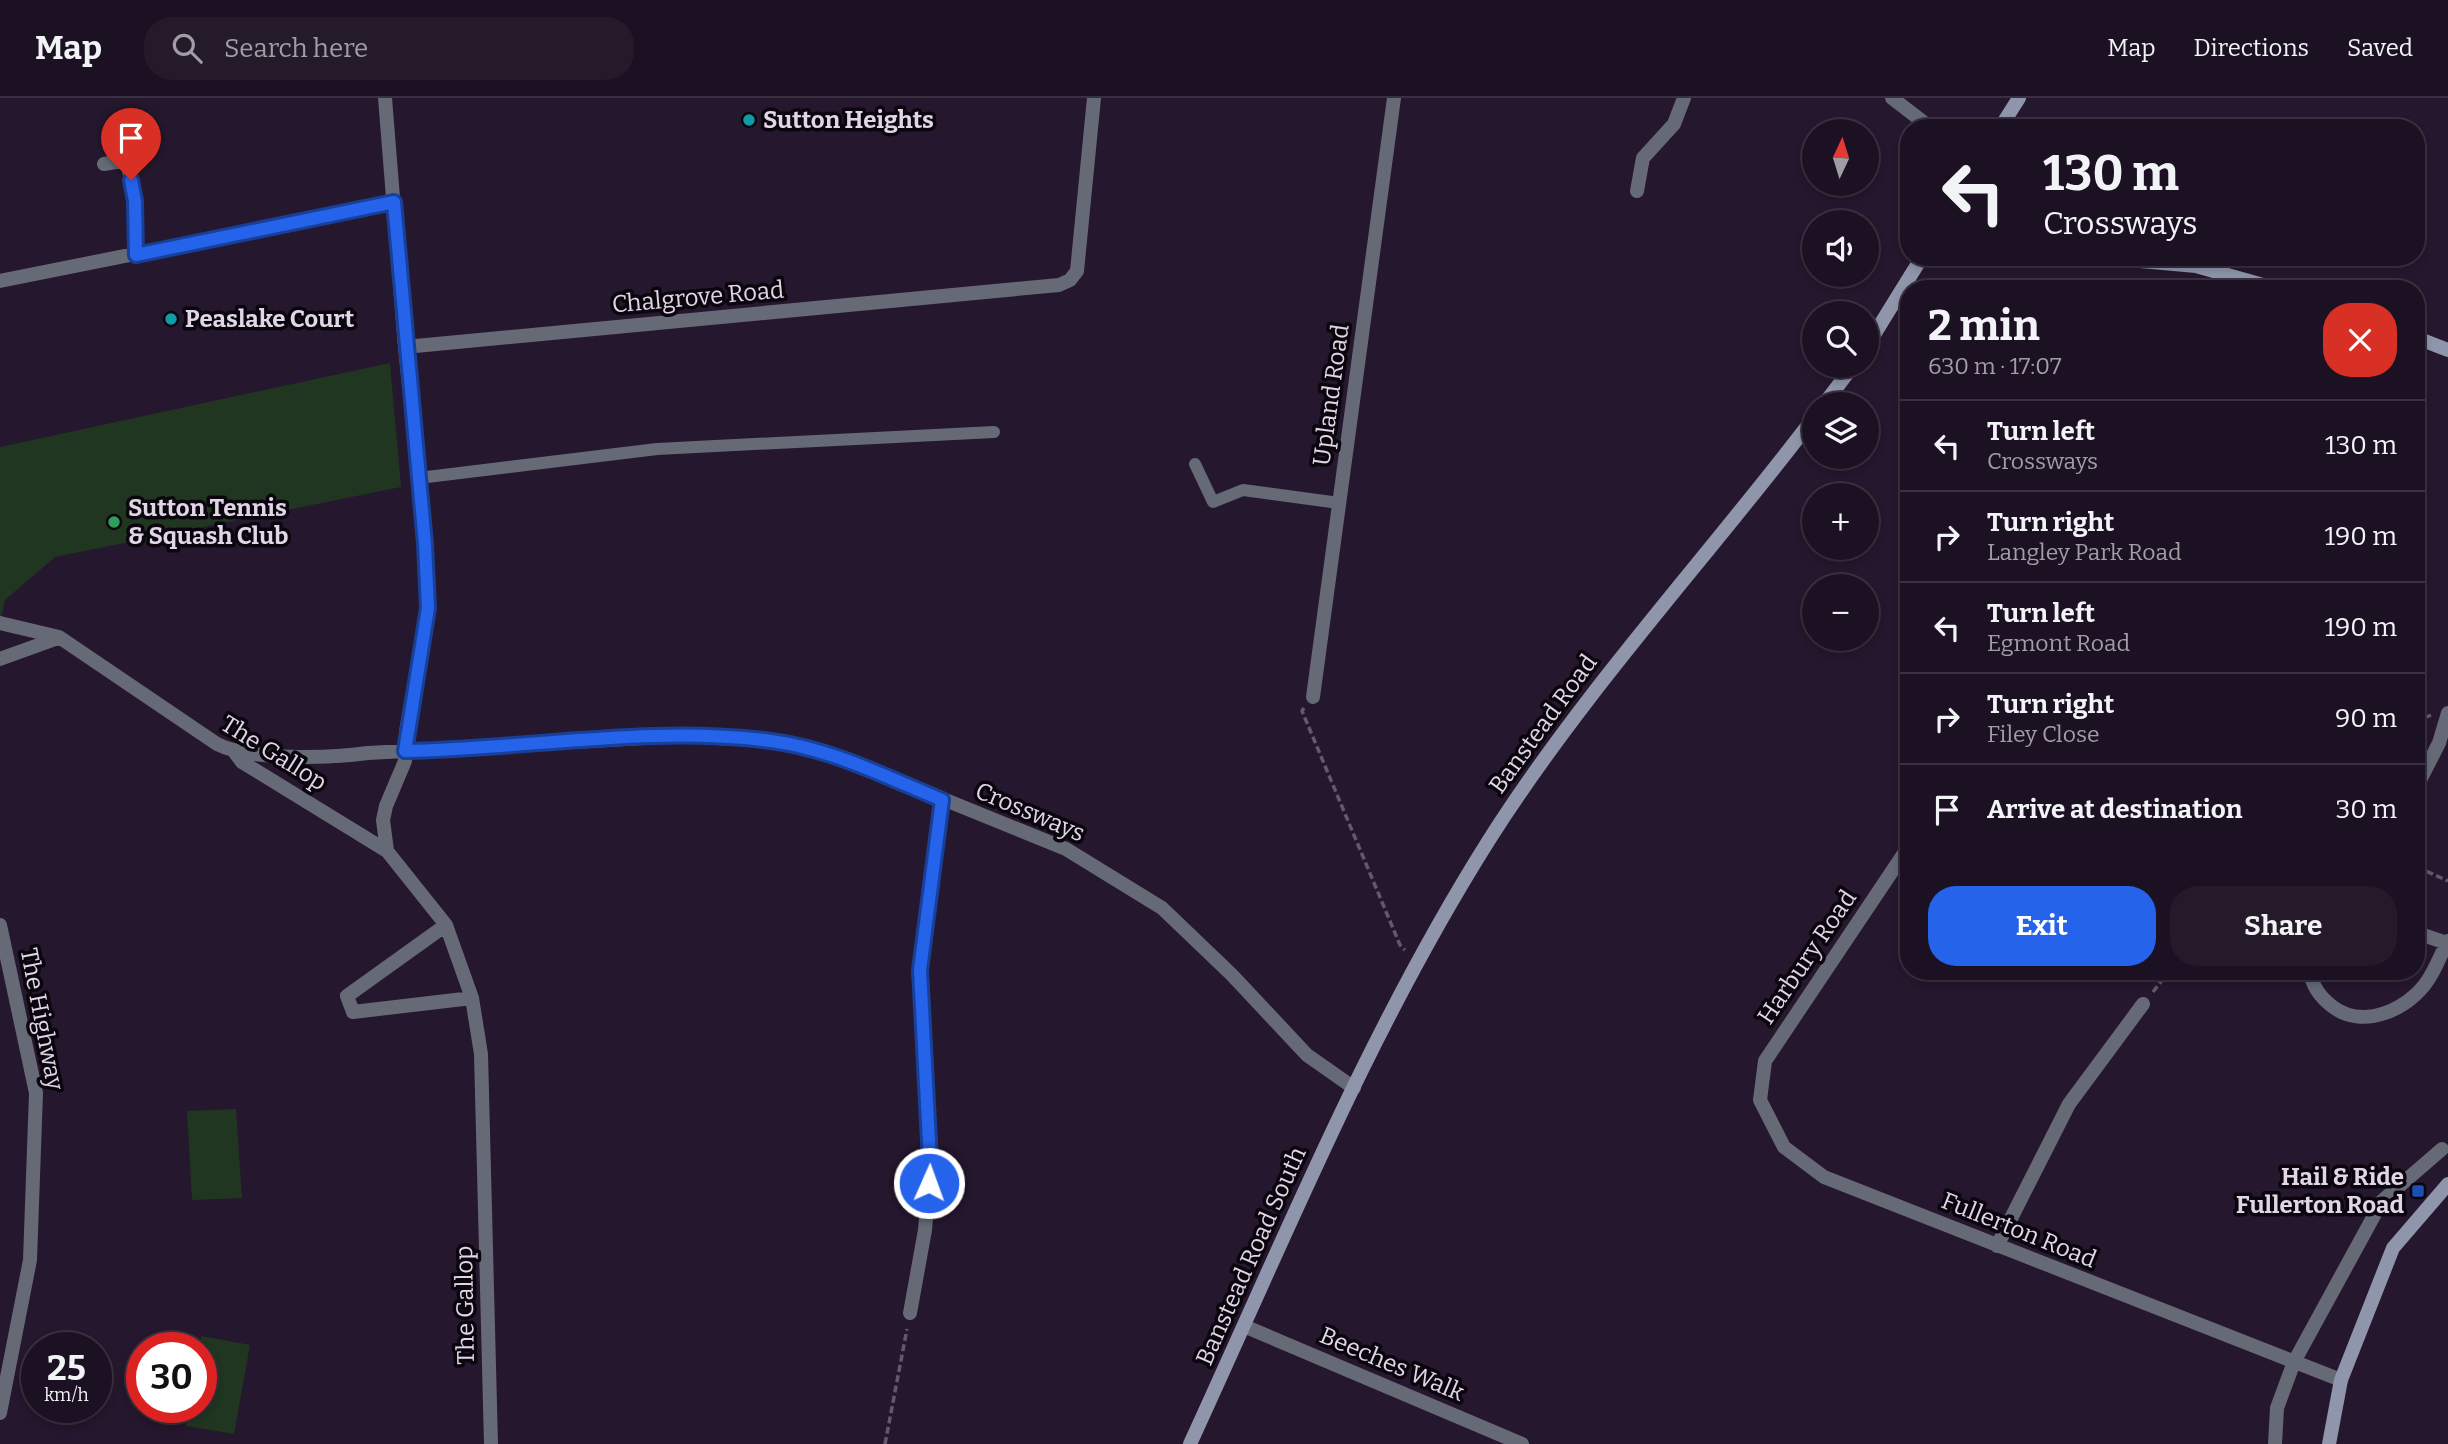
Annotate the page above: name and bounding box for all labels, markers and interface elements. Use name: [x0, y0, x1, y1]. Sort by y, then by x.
search box: [144, 17, 634, 80]
text: Map: [35, 28, 102, 68]
icon: search: [168, 29, 206, 67]
text: Search here: [224, 33, 368, 64]
text: Map: [2107, 34, 2156, 62]
text: Directions: [2194, 34, 2309, 62]
text: Saved: [2347, 34, 2413, 62]
place label: Sutton Heights: [763, 106, 934, 134]
pin: [101, 108, 161, 180]
marker: Sutton Heights: [741, 112, 757, 128]
icon: arrive: [112, 119, 150, 157]
north arrow: [1802, 119, 1880, 196]
map controls: [1802, 119, 1879, 651]
text: 130 m: [2043, 144, 2179, 203]
icon: left: [1928, 147, 2019, 238]
text: Crossways: [2043, 204, 2198, 242]
button: sound: [1802, 210, 1879, 287]
street label: Chalgrove Road: [611, 276, 785, 318]
button: search: [1802, 301, 1879, 378]
text: 2 min: [1928, 301, 2040, 351]
button: close: [2323, 303, 2397, 377]
place label: Peaslake Court: [185, 305, 355, 333]
marker: Peaslake Court: [163, 311, 179, 327]
street label: Upland Road: [1307, 322, 1355, 468]
text: 630 m · 17:07: [1928, 352, 2061, 380]
button: layers: [1802, 392, 1879, 469]
text: Turn left: [1987, 416, 2095, 447]
icon: left: [1928, 427, 1966, 465]
text: 130 m: [2325, 430, 2397, 461]
text: Crossways: [1987, 447, 2098, 475]
button: +: [1802, 483, 1879, 560]
place label: Sutton Tennis & Squash Club: [128, 494, 288, 550]
text: Turn right: [1987, 507, 2114, 538]
marker: Sutton Tennis & Squash Club: [106, 514, 122, 530]
icon: right: [1928, 518, 1966, 556]
text: 190 m: [2325, 521, 2397, 552]
text: Langley Park Road: [1987, 538, 2182, 566]
button: −: [1802, 574, 1879, 651]
text: Turn left: [1987, 598, 2095, 629]
icon: left: [1928, 609, 1966, 647]
text: 190 m: [2325, 612, 2397, 643]
text: Egmont Road: [1987, 629, 2130, 657]
street label: Banstead Road: [1483, 649, 1603, 799]
text: Turn right: [1987, 689, 2114, 720]
icon: right: [1928, 700, 1966, 738]
text: 90 m: [2335, 703, 2397, 734]
street label: The Gallop: [216, 710, 332, 796]
text: Filey Close: [1987, 720, 2099, 748]
street label: Crossways: [971, 776, 1089, 848]
icon: arrive: [1928, 791, 1966, 829]
text: Arrive at destination: [1987, 794, 2242, 825]
text: 30 m: [2336, 794, 2397, 825]
street label: Harbury Road: [1752, 885, 1862, 1029]
button: Exit: [1928, 886, 2156, 966]
button: Share: [2170, 886, 2397, 966]
street label: The Highway: [15, 946, 70, 1093]
street label: Banstead Road South: [1190, 1143, 1312, 1369]
position arrow: [892, 1146, 966, 1220]
place label: Hail & Ride Fullerton Road: [2236, 1163, 2404, 1219]
marker: Hail & Ride Fullerton Road: [2410, 1183, 2426, 1199]
street label: Fullerton Road: [1938, 1186, 2100, 1274]
street label: The Gallop: [450, 1245, 480, 1365]
street label: Beeches Walk: [1316, 1321, 1469, 1407]
speed limit sign: 30: [126, 1332, 217, 1423]
text: 25: [47, 1347, 86, 1389]
text: km/h: [44, 1384, 89, 1406]

